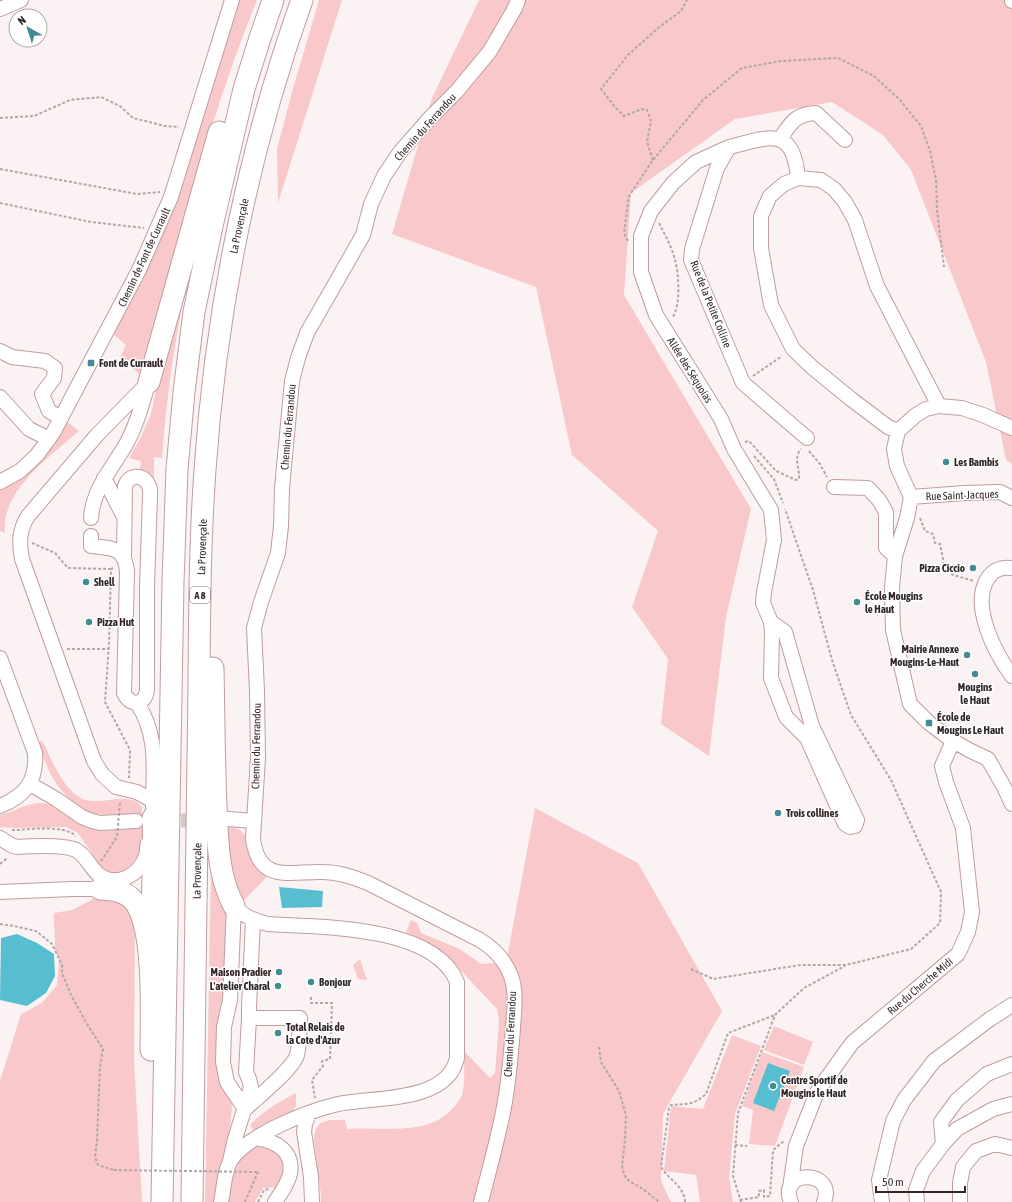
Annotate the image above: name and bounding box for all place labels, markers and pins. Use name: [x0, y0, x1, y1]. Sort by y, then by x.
place label: Font de Currault: [99, 357, 164, 369]
marker: Font de Currault: [86, 358, 96, 368]
place label: Les Bambis: [954, 456, 999, 468]
marker: Les Bambis: [941, 457, 951, 467]
place label: Pizza Ciccio: [919, 562, 965, 574]
marker: Pizza Ciccio: [968, 563, 978, 573]
place label: Shell: [94, 576, 116, 588]
marker: Shell: [81, 577, 91, 587]
place label: École Mougins le Haut: [865, 590, 923, 615]
marker: École Mougins le Haut: [852, 597, 862, 607]
place label: Pizza Hut: [97, 616, 135, 628]
marker: Pizza Hut: [84, 617, 94, 627]
place label: Mairie Annexe Mougins-Le-Haut: [890, 643, 960, 668]
marker: Mairie Annexe Mougins-Le-Haut: [962, 650, 972, 660]
marker: Mougins le Haut: [970, 669, 980, 679]
place label: Mougins le Haut: [958, 681, 992, 706]
place label: École de Mougins Le Haut: [937, 711, 1004, 736]
marker: École de Mougins Le Haut: [924, 718, 934, 728]
place label: Trois collines: [786, 807, 838, 819]
marker: Trois collines: [773, 808, 783, 818]
place label: Maison Pradier: [211, 966, 272, 978]
marker: Maison Pradier: [274, 967, 284, 977]
place label: Bonjour: [319, 976, 352, 988]
marker: Bonjour: [306, 977, 316, 987]
place label: L'atelier Charal: [210, 980, 271, 992]
marker: L'atelier Charal: [273, 981, 283, 991]
place label: Total Relais de la Cote d'Azur: [286, 1021, 345, 1046]
marker: Total Relais de la Cote d'Azur: [273, 1028, 283, 1038]
place label: Centre Sportif de Mougins le Haut: [781, 1074, 848, 1099]
marker: Centre Sportif de Mougins le Haut: [768, 1081, 778, 1091]

